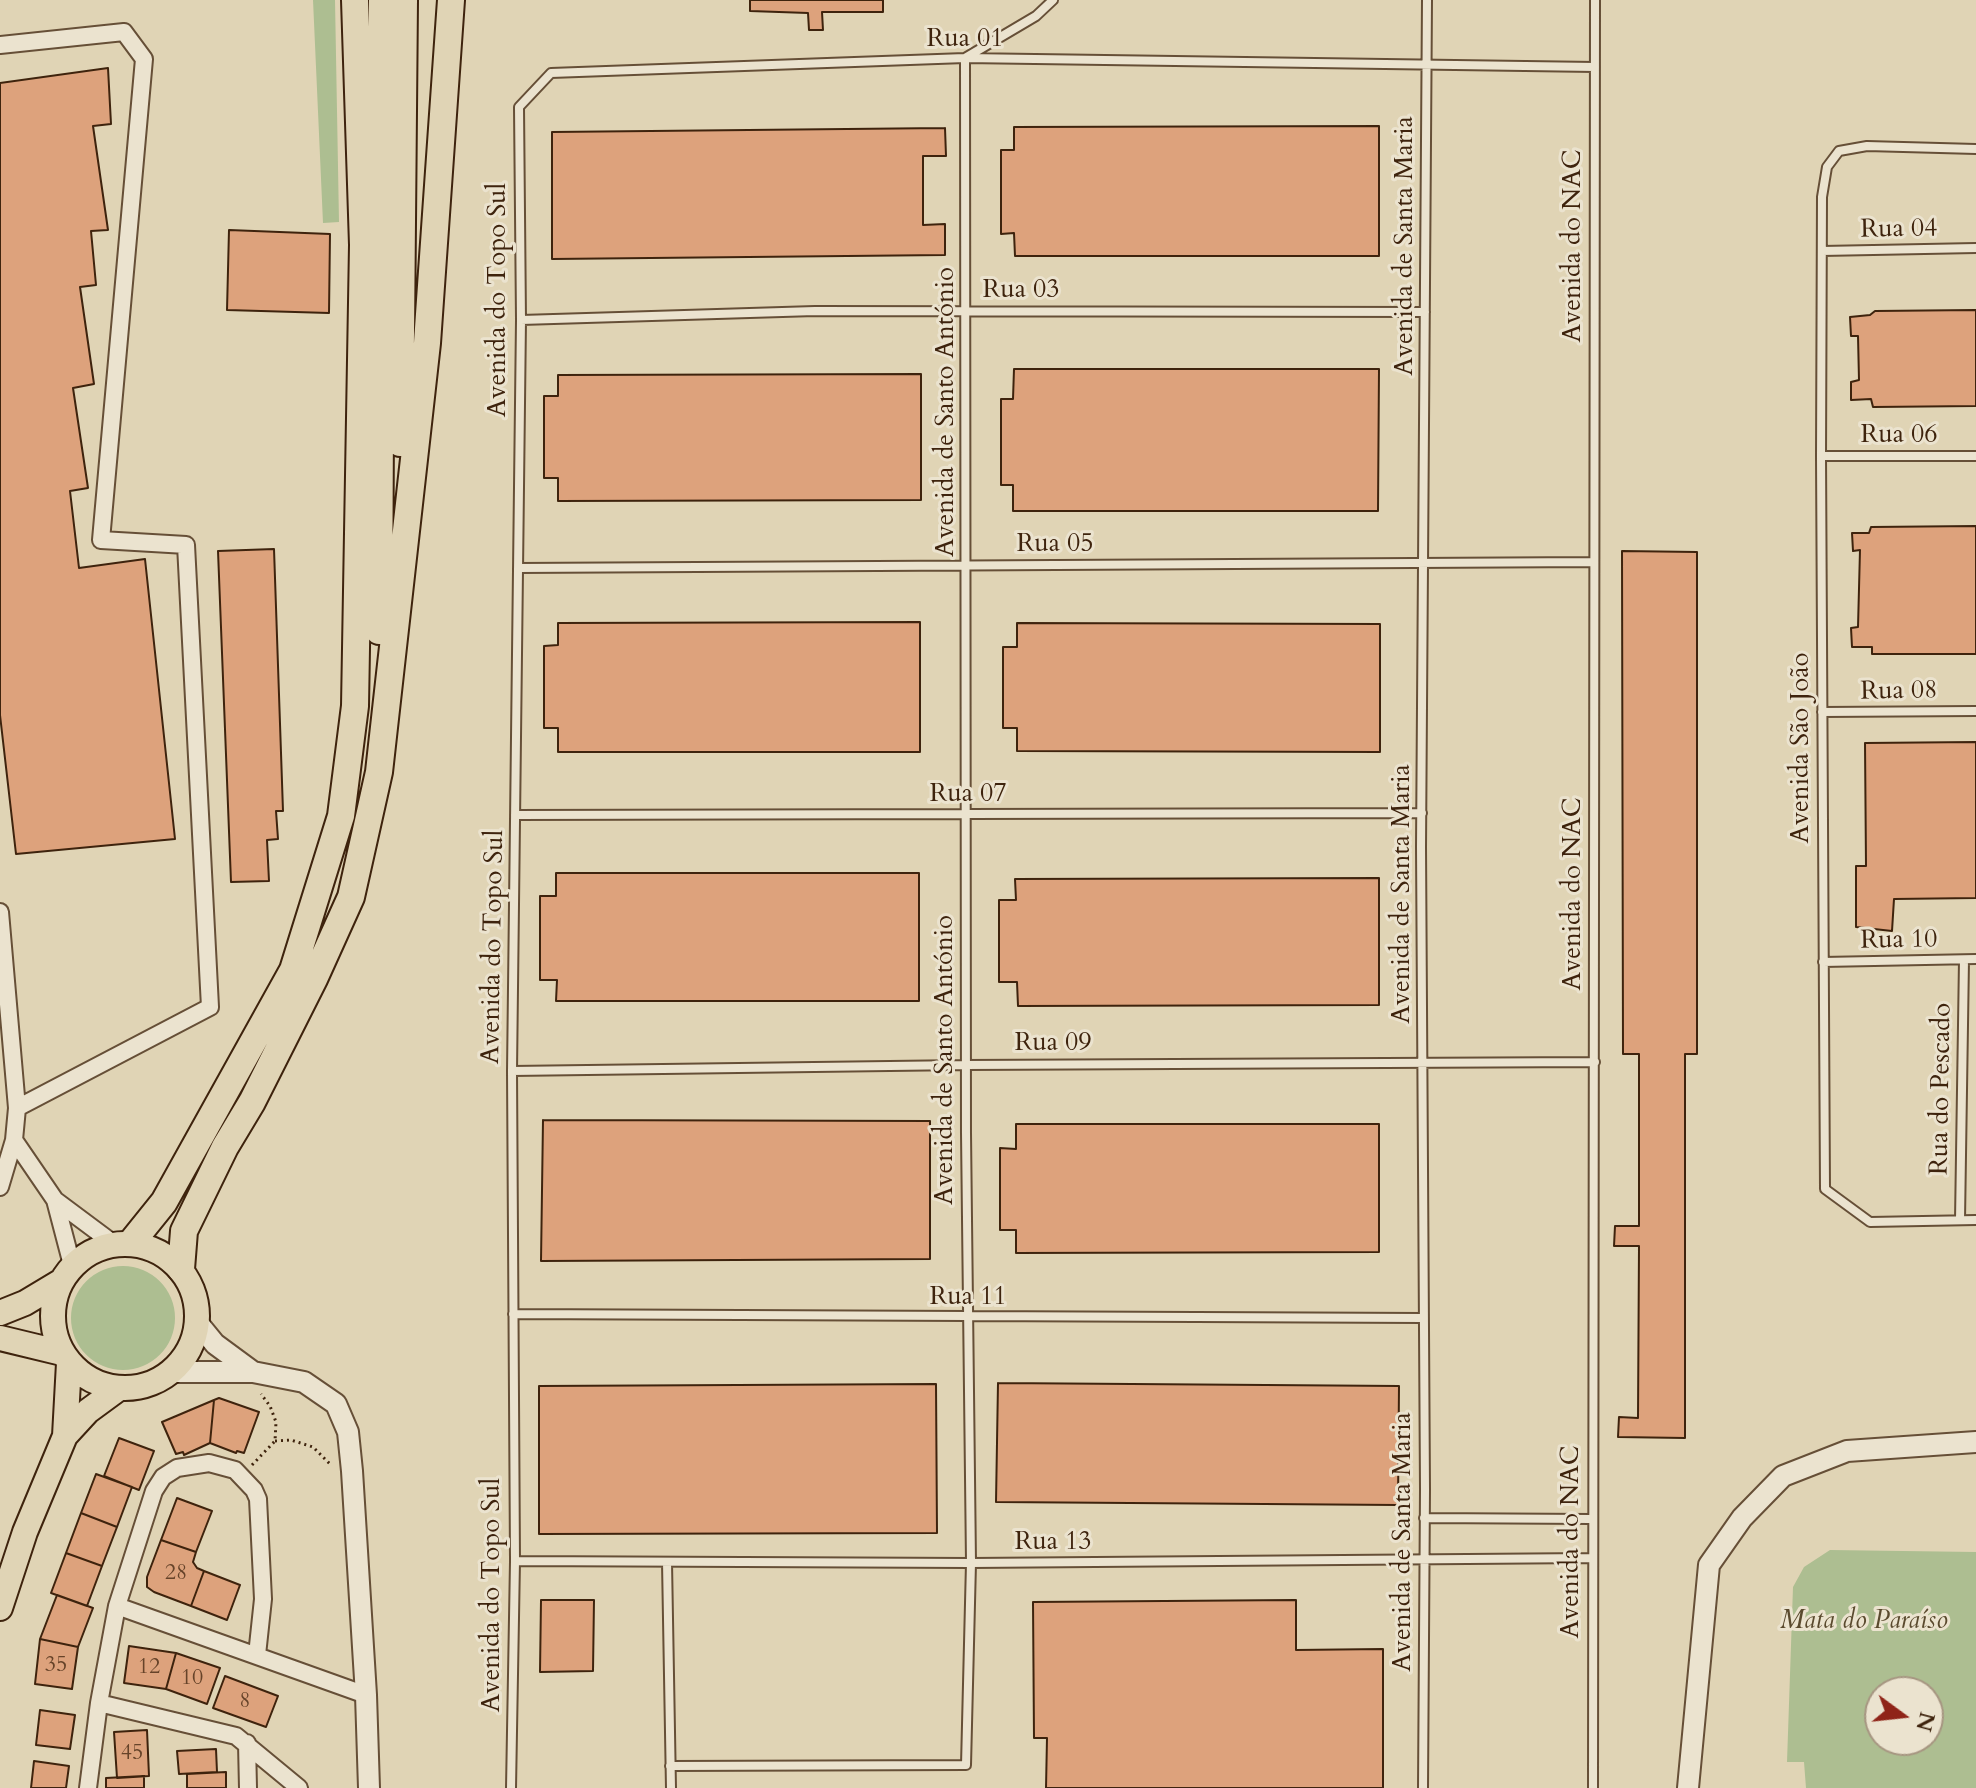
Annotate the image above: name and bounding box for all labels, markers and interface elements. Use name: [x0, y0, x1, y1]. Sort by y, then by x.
street label: Rua 01: [926, 24, 1004, 56]
street label: Avenida de Santa Maria: [1390, 116, 1422, 376]
street label: Avenida do NAC: [1558, 149, 1590, 343]
street label: Avenida do Topo Sul: [483, 183, 515, 417]
street label: Rua 04: [1860, 214, 1938, 246]
street label: Avenida de Santo António: [931, 267, 963, 557]
street label: Rua 03: [982, 275, 1060, 307]
street label: Rua 06: [1860, 420, 1938, 452]
street label: Rua 05: [1016, 529, 1094, 561]
street label: Avenida São João: [1786, 652, 1818, 844]
street label: Rua 08: [1860, 676, 1938, 708]
street label: Avenida de Santa Maria: [1387, 764, 1419, 1024]
street label: Rua 07: [929, 779, 1007, 811]
street label: Avenida do NAC: [1558, 797, 1590, 991]
street label: Avenida do Topo Sul: [476, 830, 512, 1064]
street label: Avenida de Santo António: [930, 915, 962, 1205]
street label: Rua 10: [1860, 925, 1938, 957]
street label: Rua do Pescado: [1925, 1003, 1959, 1175]
street label: Rua 09: [1014, 1028, 1092, 1060]
street label: Rua 11: [929, 1282, 1007, 1314]
street label: Avenida de Santa Maria: [1388, 1412, 1420, 1672]
street label: Avenida do NAC: [1556, 1445, 1588, 1639]
street label: Avenida do Topo Sul: [477, 1478, 509, 1712]
street label: Rua 13: [1014, 1527, 1092, 1559]
house number: 28: [165, 1561, 187, 1587]
park label: Mata do Paraíso: [1780, 1606, 1948, 1638]
house number: 35: [45, 1653, 67, 1679]
house number: 12: [138, 1655, 160, 1681]
house number: 10: [181, 1666, 203, 1692]
north arrow: [1864, 1676, 1944, 1756]
house number: 8: [239, 1689, 251, 1715]
text: N: [1908, 1709, 1942, 1735]
house number: 45: [121, 1741, 143, 1767]

